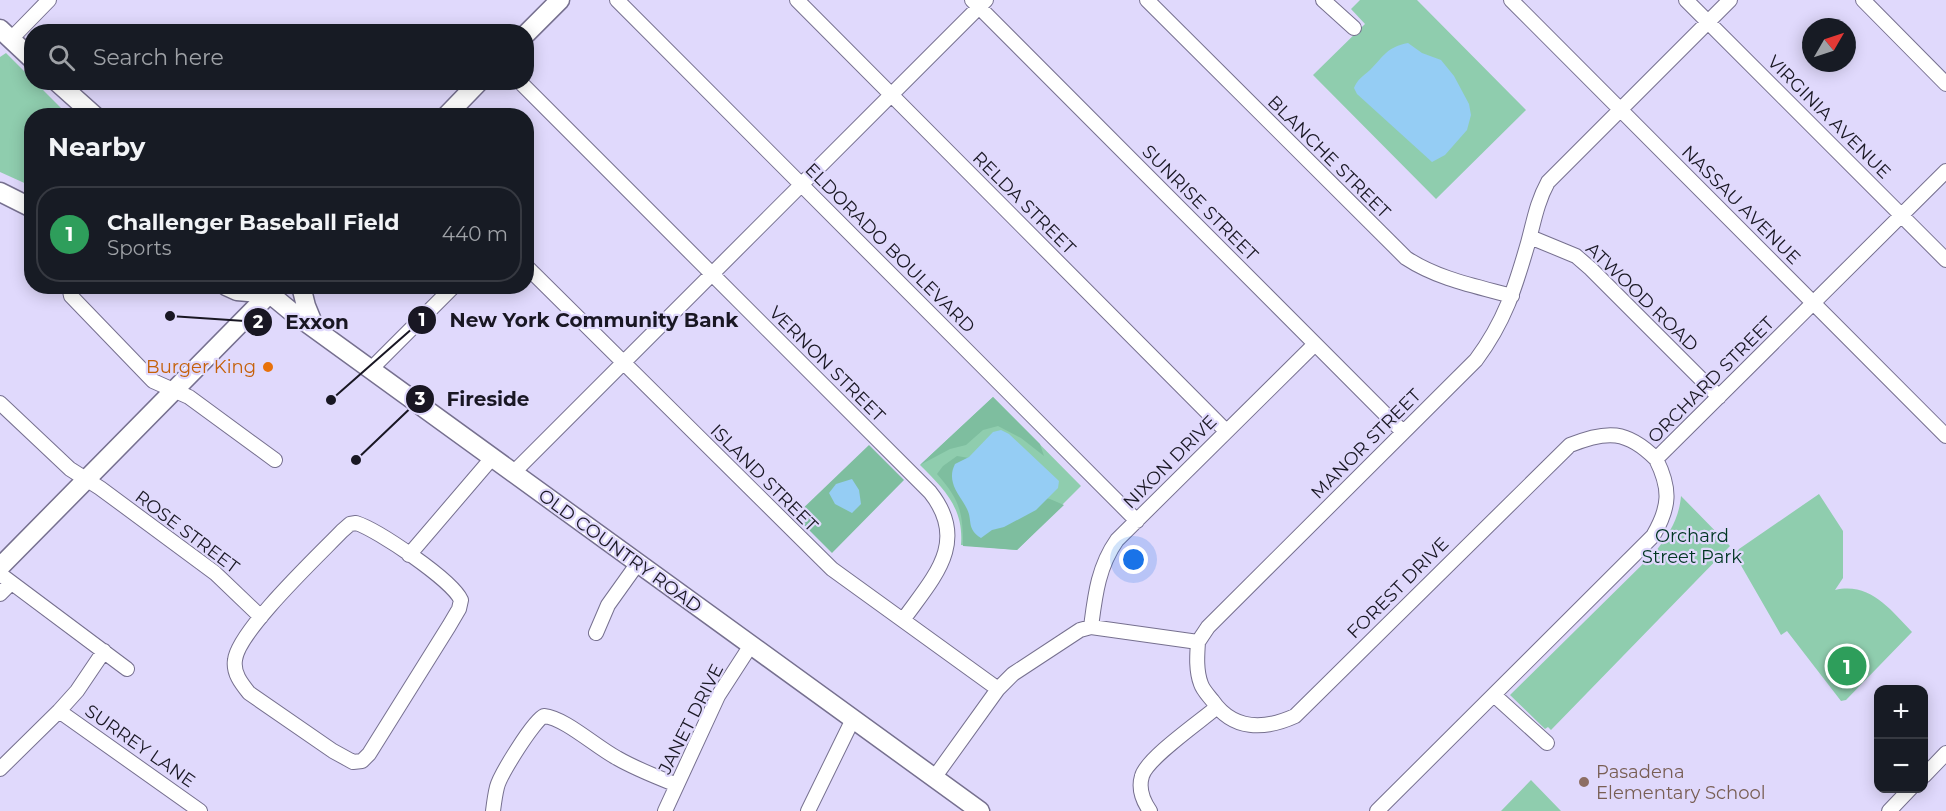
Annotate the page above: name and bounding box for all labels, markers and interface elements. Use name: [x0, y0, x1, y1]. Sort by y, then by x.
north arrow: [1802, 18, 1856, 72]
search box: [24, 24, 534, 90]
icon: search: [45, 41, 78, 74]
text: Search here: [93, 44, 224, 71]
street label: VIRGINIA AVENUE: [1763, 51, 1895, 183]
street label: BLANCHE STREET: [1263, 91, 1395, 223]
text: Nearby: [48, 131, 145, 163]
street label: SUNRISE STREET: [1137, 140, 1263, 266]
street label: NASSAU AVENUE: [1677, 141, 1805, 269]
street label: RELDA STREET: [968, 147, 1081, 260]
street label: ELDORADO BOULEVARD: [800, 158, 980, 338]
text: Challenger Baseball Field: [107, 209, 400, 236]
text: 1: [66, 222, 73, 246]
text: 440 m: [442, 222, 508, 246]
text: Sports: [107, 236, 172, 260]
street label: ATWOOD ROAD: [1581, 238, 1703, 356]
callout: New York Community Bank: [407, 301, 750, 339]
street label: VERNON STREET: [764, 301, 890, 427]
callout: Exxon: [243, 303, 361, 341]
text: New York Community Bank: [450, 308, 739, 332]
text: 1: [418, 309, 426, 331]
text: Exxon: [285, 310, 349, 334]
text: 2: [253, 311, 264, 333]
street label: ORCHARD STREET: [1643, 312, 1779, 448]
place label: Burger King: [146, 356, 256, 378]
marker: Burger King: [261, 360, 275, 374]
callout: Fireside: [405, 380, 542, 418]
street label: MANOR STREET: [1307, 384, 1426, 503]
text: Fireside: [447, 387, 529, 411]
text: 3: [414, 388, 426, 410]
street label: NIXON DRIVE: [1119, 411, 1221, 513]
street label: ISLAND STREET: [706, 420, 823, 537]
street label: OLD COUNTRY ROAD: [534, 484, 706, 618]
street label: ROSE STREET: [131, 486, 244, 579]
park label: Orchard Street Park: [1642, 525, 1742, 568]
street label: FOREST DRIVE: [1343, 533, 1453, 643]
your location: [1119, 545, 1148, 574]
pin: 1: [1828, 644, 1866, 688]
street label: JANET DRIVE: [653, 660, 728, 779]
map controls: [1874, 685, 1928, 793]
button: +: [1874, 685, 1928, 739]
street label: SURREY LANE: [81, 700, 199, 792]
button: −: [1874, 739, 1928, 793]
place label: Pasadena Elementary School: [1596, 761, 1766, 804]
marker: Pasadena Elementary School: [1577, 775, 1591, 789]

